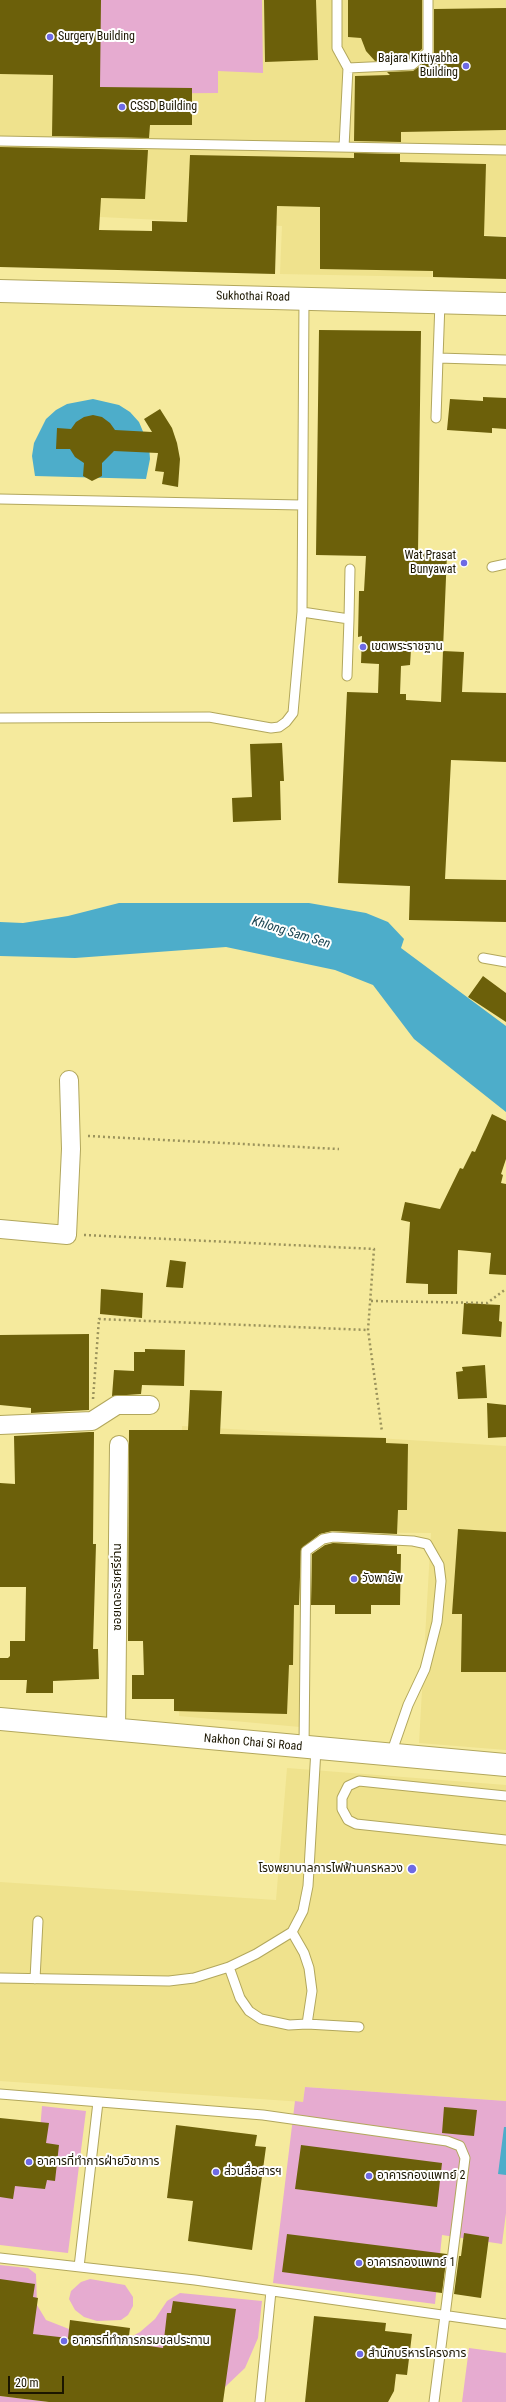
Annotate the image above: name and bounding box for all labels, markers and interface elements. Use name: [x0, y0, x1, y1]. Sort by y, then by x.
place label: Surgery Building: [58, 30, 135, 44]
marker: Surgery Building: [45, 32, 55, 42]
place label: Bajara Kittiyabha Building: [378, 52, 458, 80]
marker: Bajara Kittiyabha Building: [461, 61, 471, 71]
place label: CSSD Building: [130, 100, 197, 114]
marker: CSSD Building: [117, 102, 127, 112]
street label: Sukhothai Road: [216, 289, 290, 305]
place label: Wat Prasat Bunyawat: [404, 549, 456, 577]
marker: Wat Prasat Bunyawat: [459, 558, 469, 568]
place label: เขตพระราชฐาน: [371, 640, 443, 654]
marker: เขตพระราชฐาน: [358, 642, 368, 652]
water label: Khlong Sam Sen: [250, 914, 332, 952]
street label: ซอยเดอะริชศรีย่าน: [111, 1543, 125, 1631]
place label: วังพายัพ: [362, 1572, 403, 1586]
marker: วังพายัพ: [349, 1574, 359, 1584]
street label: Nakhon Chai Si Road: [203, 1732, 303, 1754]
place label: โรงพยาบาลการไฟฟ้านครหลวง: [258, 1862, 403, 1876]
marker: โรงพยาบาลการไฟฟ้านครหลวง: [406, 1863, 418, 1875]
place label: อาคารที่ทำการฝ่ายวิชาการ: [37, 2155, 159, 2169]
marker: อาคารที่ทำการฝ่ายวิชาการ: [24, 2157, 34, 2167]
place label: ส่วนสื่อสารฯ: [224, 2165, 282, 2179]
marker: ส่วนสื่อสารฯ: [211, 2167, 221, 2177]
place label: อาคารกองแพทย์ 2: [377, 2169, 465, 2183]
marker: อาคารกองแพทย์ 2: [364, 2171, 374, 2181]
place label: อาคารกองแพทย์ 1: [367, 2256, 455, 2270]
marker: อาคารกองแพทย์ 1: [354, 2258, 364, 2268]
place label: อาคารที่ทำการกรมชลประทาน: [72, 2334, 210, 2348]
marker: อาคารที่ทำการกรมชลประทาน: [59, 2336, 69, 2346]
place label: สำนักบริหารโครงการ: [368, 2347, 466, 2361]
marker: สำนักบริหารโครงการ: [355, 2349, 365, 2359]
scale bar: [10, 2368, 66, 2394]
text: 20 m: [15, 2376, 39, 2390]

